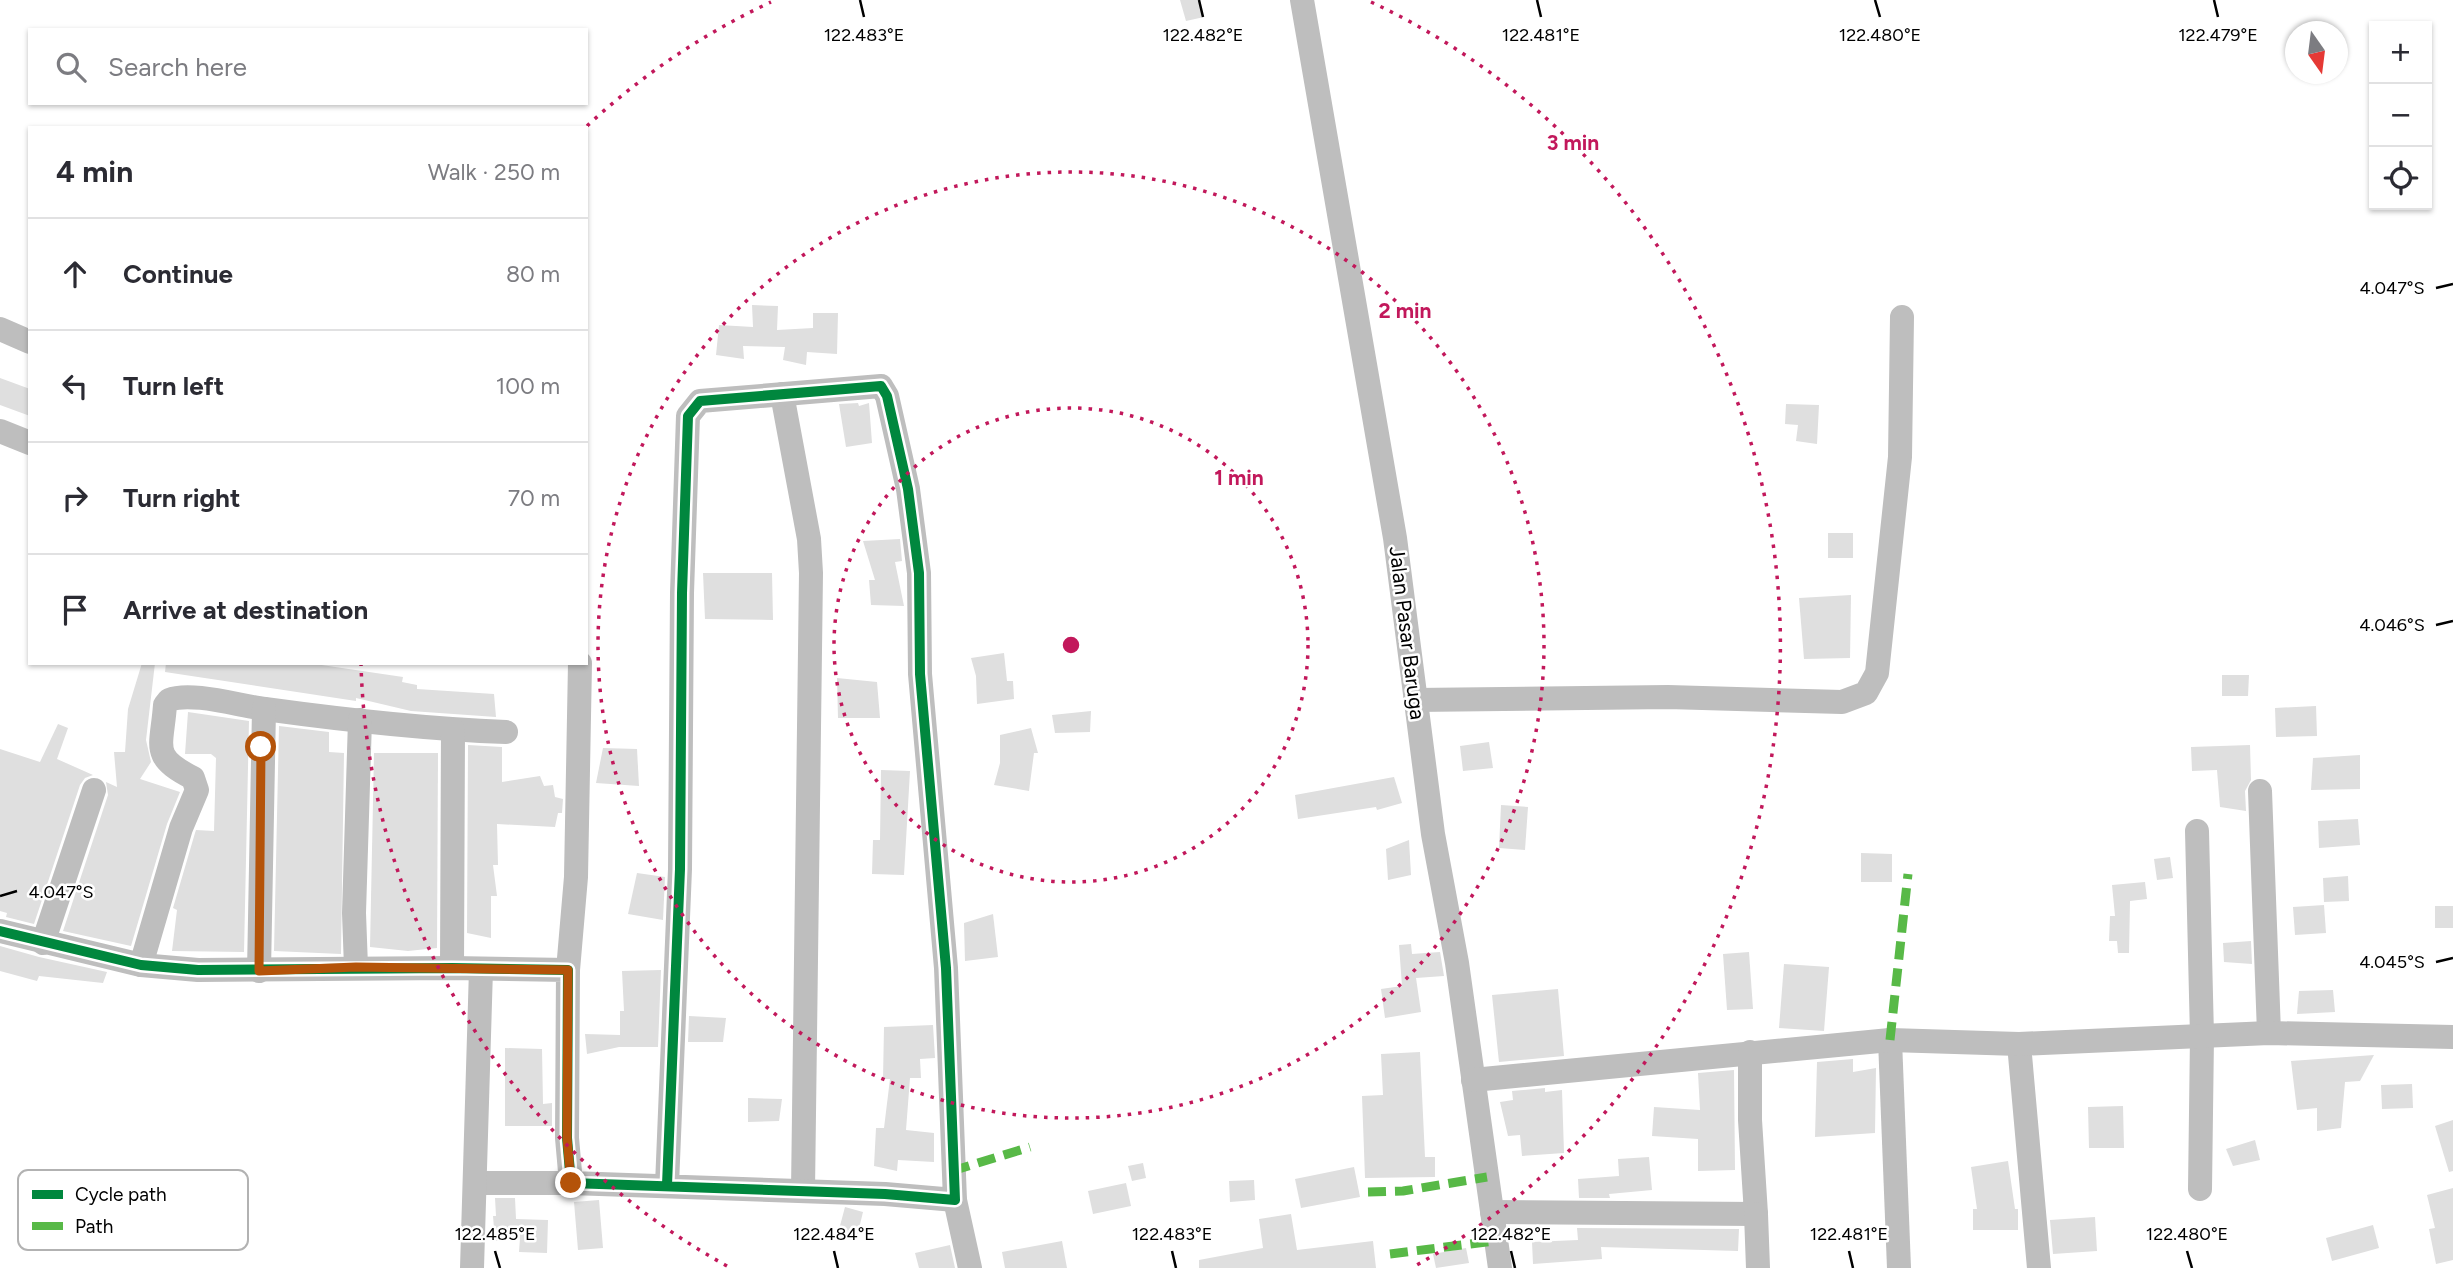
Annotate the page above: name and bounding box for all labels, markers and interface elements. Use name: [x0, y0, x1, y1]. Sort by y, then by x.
north arrow: [2285, 21, 2348, 84]
map controls: [2369, 21, 2432, 210]
button: +: [2369, 21, 2432, 84]
text: 122.483°E: [824, 24, 904, 46]
text: 122.482°E: [1163, 24, 1243, 46]
text: 122.481°E: [1502, 24, 1580, 46]
text: 122.480°E: [1839, 24, 1921, 46]
text: 122.479°E: [2178, 24, 2258, 46]
search box: [28, 28, 588, 105]
icon: search: [52, 48, 90, 86]
text: Search here: [108, 51, 247, 83]
button: −: [2369, 84, 2432, 147]
text: 3 min: [1547, 130, 1599, 155]
button: locate: [2369, 147, 2432, 210]
text: 4 min: [56, 153, 133, 190]
text: Walk · 250 m: [428, 158, 560, 186]
icon: ahead: [56, 255, 94, 293]
text: Continue: [123, 258, 233, 290]
text: 80 m: [506, 260, 560, 288]
text: 4.047°S: [2360, 277, 2425, 299]
text: 2 min: [1379, 298, 1431, 323]
icon: left: [56, 367, 94, 405]
text: Turn left: [123, 370, 224, 402]
text: 100 m: [496, 372, 560, 400]
text: 1 min: [1214, 465, 1264, 490]
icon: right: [56, 479, 94, 517]
text: Turn right: [123, 482, 240, 514]
text: 70 m: [508, 484, 560, 512]
street label: Jalan Pasar Baruga: [1384, 545, 1431, 721]
icon: arrive: [56, 591, 94, 629]
text: Arrive at destination: [123, 594, 368, 626]
text: 4.046°S: [2359, 614, 2425, 636]
centre of rings: [1059, 633, 1083, 657]
route start: [245, 731, 276, 762]
text: 4.047°S: [29, 881, 94, 903]
text: 4.045°S: [2359, 951, 2425, 973]
route end: [555, 1167, 586, 1198]
legend: [18, 1170, 248, 1250]
text: Cycle path: [75, 1183, 167, 1206]
text: Path: [75, 1215, 113, 1238]
text: 122.485°E: [454, 1223, 536, 1245]
text: 122.484°E: [793, 1223, 875, 1245]
text: 122.483°E: [1132, 1223, 1212, 1245]
text: 122.482°E: [1471, 1223, 1551, 1245]
text: 122.481°E: [1810, 1223, 1888, 1245]
text: 122.480°E: [2146, 1223, 2228, 1245]

